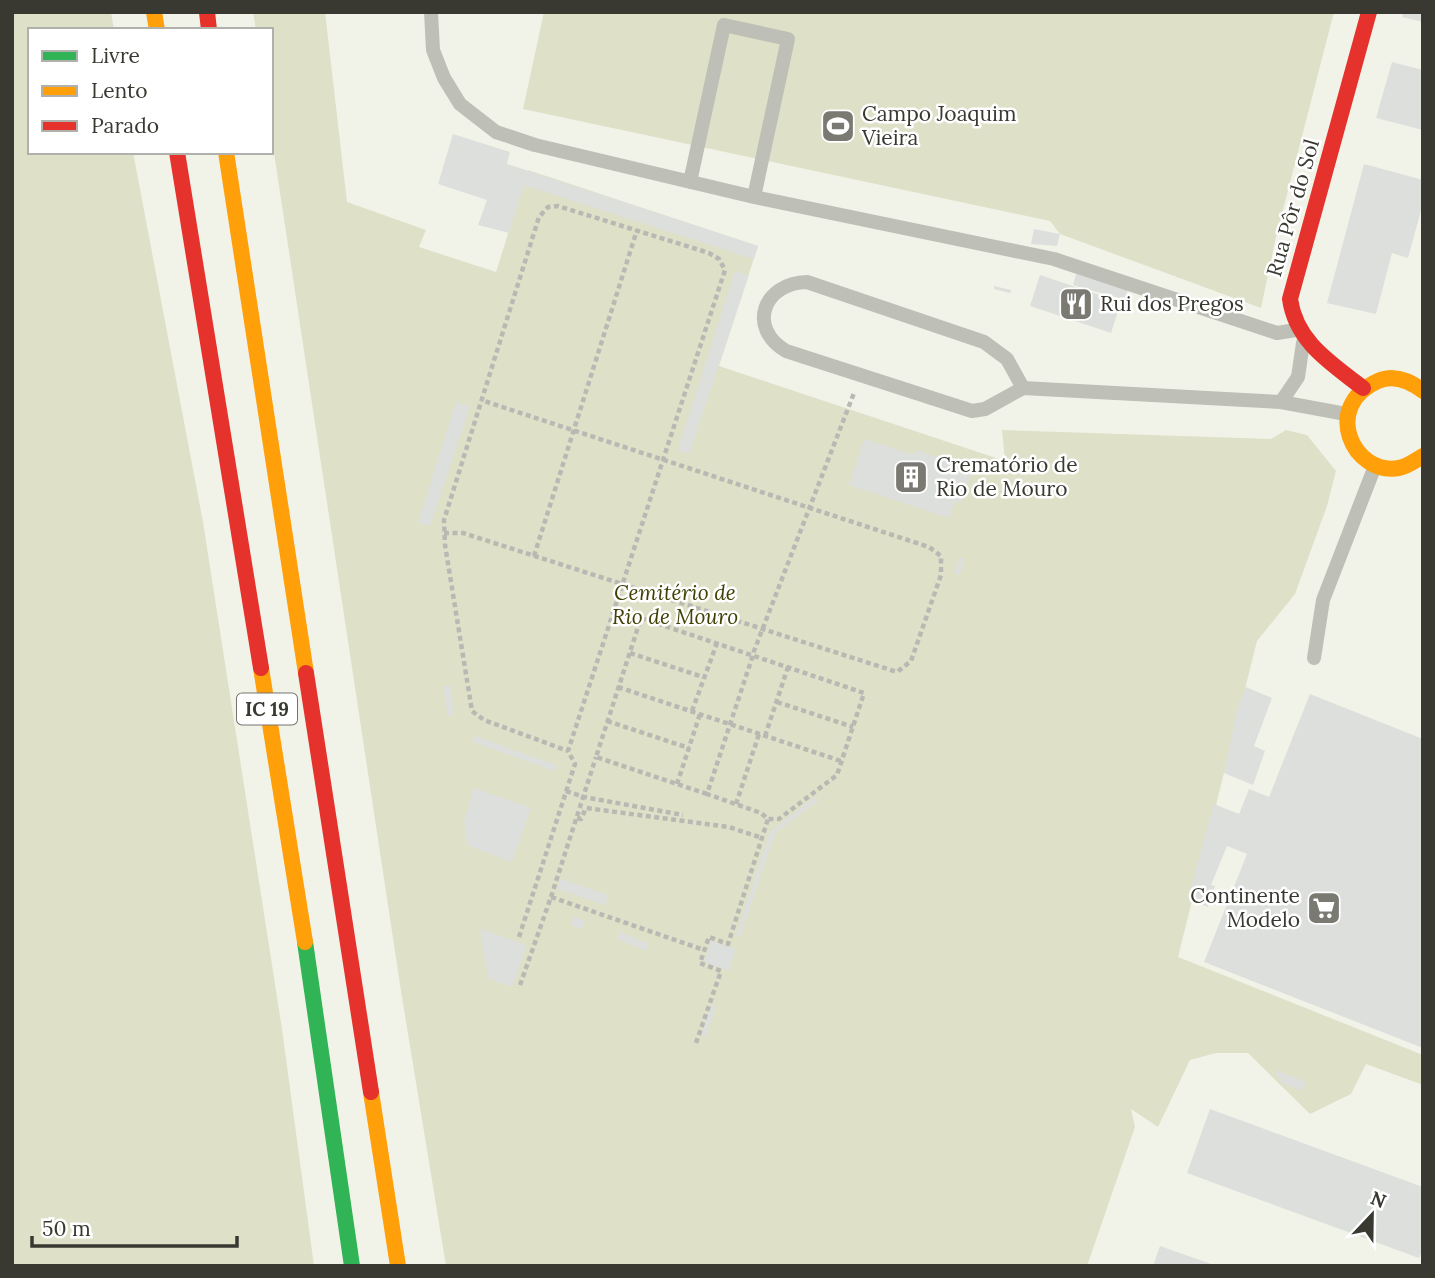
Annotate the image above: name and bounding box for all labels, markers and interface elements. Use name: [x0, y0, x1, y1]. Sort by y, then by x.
legend: [28, 28, 273, 154]
text: Livre: [91, 42, 140, 69]
text: Lento: [91, 77, 148, 104]
place label: Campo Joaquim Vieira: [861, 100, 1017, 151]
sports icon: Campo Joaquim Vieira: [819, 107, 857, 145]
text: Parado: [91, 112, 159, 139]
street label: Rua Pôr do Sol: [1260, 136, 1325, 280]
restaurant icon: Rui dos Pregos: [1057, 285, 1095, 323]
place label: Rui dos Pregos: [1100, 290, 1244, 317]
place label: Crematório de Rio de Mouro: [936, 451, 1078, 502]
building icon: Crematório de Rio de Mouro: [892, 458, 930, 496]
park label: Cemitério de Rio de Mouro: [612, 579, 738, 630]
road number: IC 19: [237, 694, 297, 724]
place label: Continente Modelo: [1190, 882, 1300, 933]
supermarket icon: Continente Modelo: [1305, 889, 1343, 927]
north arrow: [1337, 1180, 1407, 1250]
text: N: [1367, 1185, 1390, 1213]
scale bar: [32, 1204, 236, 1248]
text: 50 m: [42, 1215, 91, 1242]

